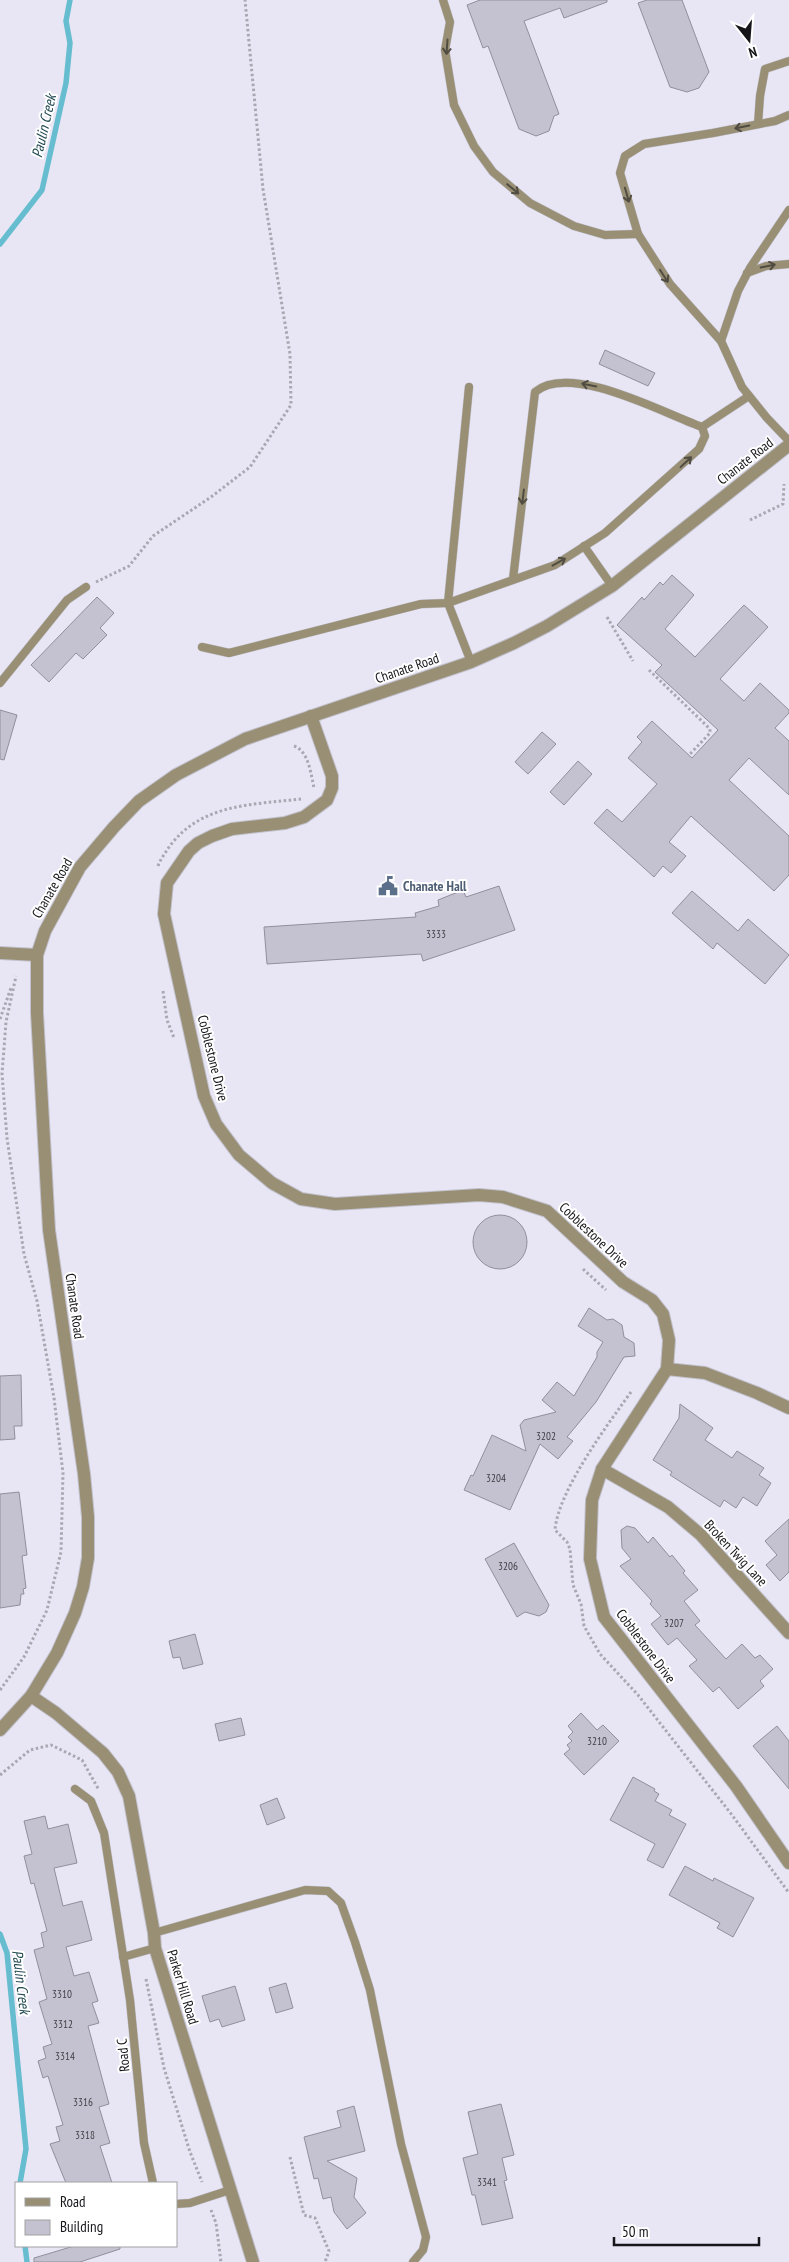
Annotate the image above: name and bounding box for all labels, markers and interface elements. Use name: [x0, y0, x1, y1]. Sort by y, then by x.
north arrow: [724, 15, 774, 65]
one-way arrow: [442, 39, 451, 55]
text: N: [747, 43, 759, 62]
water label: Paulin Creek: [27, 90, 60, 159]
one-way arrow: [734, 123, 750, 133]
one-way arrow: [507, 183, 520, 194]
one-way arrow: [622, 187, 632, 203]
one-way arrow: [759, 261, 775, 270]
one-way arrow: [660, 268, 670, 282]
one-way arrow: [582, 379, 598, 389]
street label: Chanate Road: [713, 433, 777, 489]
one-way arrow: [679, 456, 692, 468]
one-way arrow: [518, 488, 528, 504]
one-way arrow: [551, 557, 566, 567]
street label: Chanate Road: [373, 649, 441, 687]
street label: Chanate Road: [28, 855, 76, 921]
public building icon: Chanate Hall: [377, 875, 399, 897]
place label: Chanate Hall: [403, 877, 467, 895]
house number: 3333: [426, 927, 446, 941]
street label: Cobblestone Drive: [194, 1013, 232, 1103]
street label: Cobblestone Drive: [556, 1198, 633, 1272]
street label: Chanate Road: [61, 1272, 89, 1340]
house number: 3202: [536, 1429, 556, 1443]
house number: 3204: [486, 1471, 506, 1485]
street label: Broken Twig Lane: [701, 1516, 772, 1590]
house number: 3206: [498, 1559, 518, 1573]
street label: Cobblestone Drive: [612, 1605, 680, 1687]
house number: 3207: [664, 1616, 684, 1630]
house number: 3210: [587, 1734, 607, 1748]
street label: Parker Hill Road: [163, 1947, 203, 2027]
water label: Paulin Creek: [8, 1949, 35, 2017]
house number: 3310: [52, 1987, 72, 2001]
house number: 3312: [53, 2017, 73, 2031]
street label: Road C: [113, 2037, 133, 2072]
house number: 3314: [55, 2049, 75, 2063]
house number: 3316: [73, 2095, 93, 2109]
house number: 3318: [75, 2128, 95, 2142]
house number: 3341: [477, 2175, 497, 2189]
legend: [15, 2182, 178, 2247]
text: Road: [60, 2192, 86, 2211]
scale bar: [614, 2214, 759, 2246]
text: Building: [60, 2217, 103, 2236]
text: 50 m: [622, 2222, 648, 2241]

